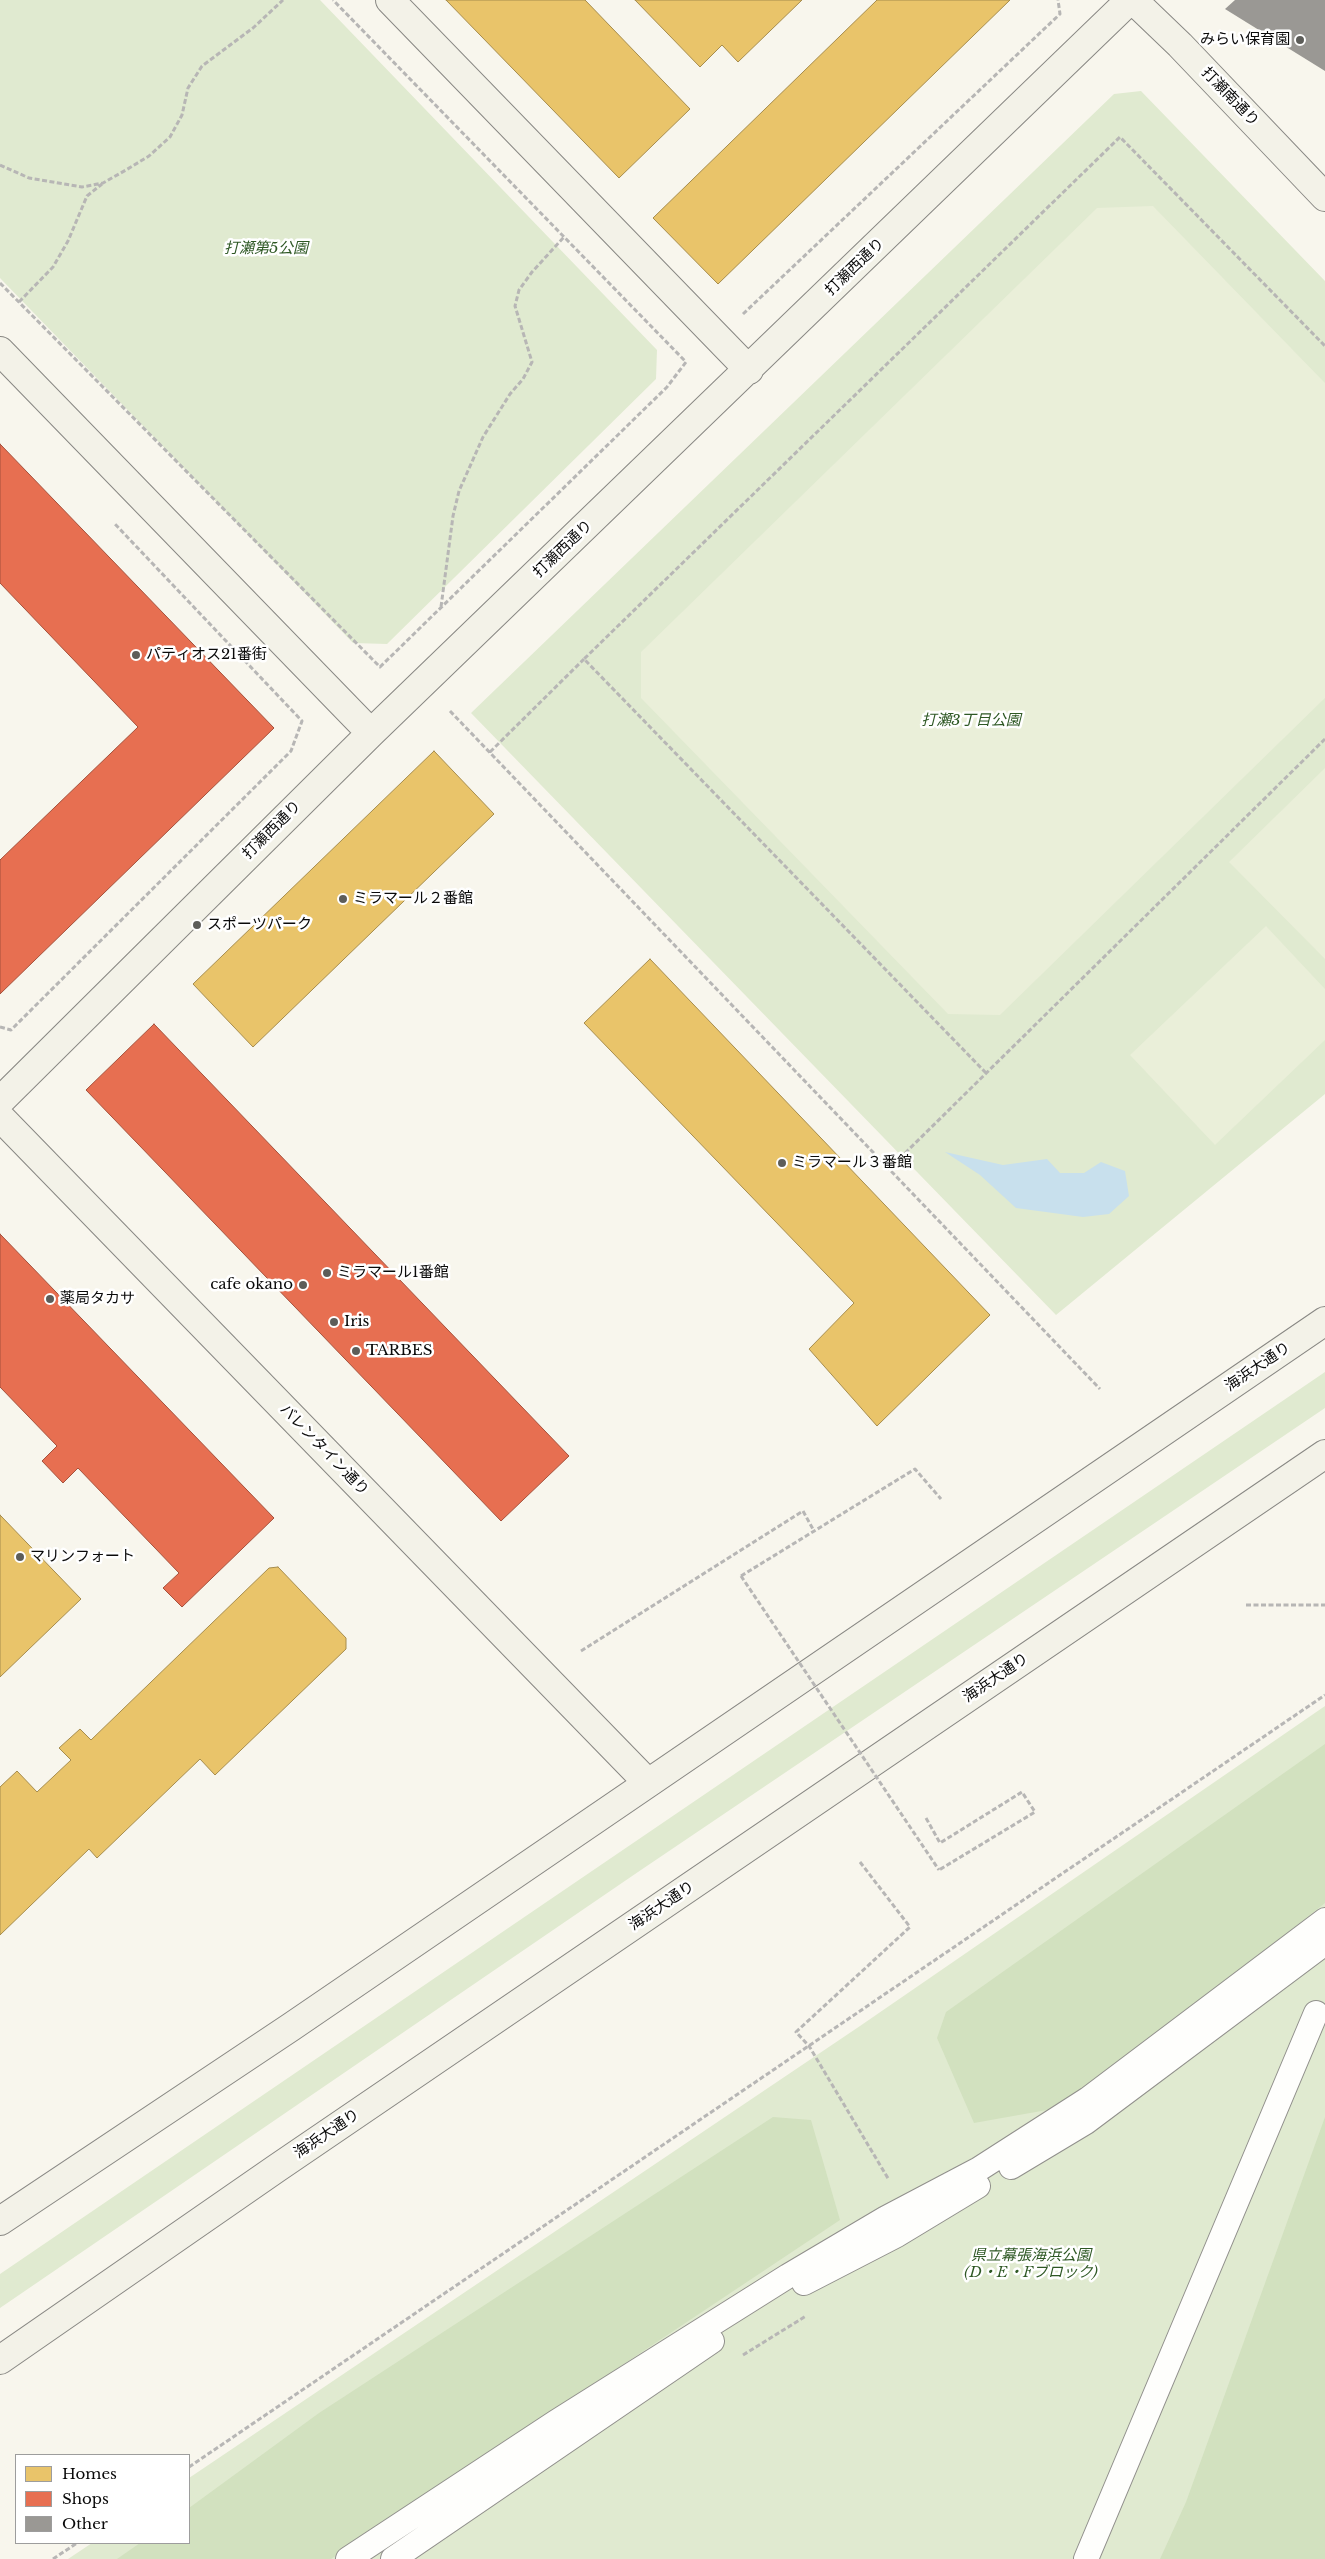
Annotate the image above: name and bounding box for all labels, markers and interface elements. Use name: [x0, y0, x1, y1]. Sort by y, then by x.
place label: みらい保育園: [1200, 31, 1290, 49]
marker: みらい保育園: [1294, 34, 1306, 46]
street label: 打瀬南通り: [1197, 64, 1263, 130]
street label: 打瀬西通り: [822, 234, 888, 300]
park label: 打瀬第5公園: [224, 240, 308, 258]
street label: 打瀬西通り: [530, 516, 596, 582]
place label: パティオス21番街: [146, 646, 267, 664]
marker: パティオス21番街: [130, 649, 142, 661]
park label: 打瀬3丁目公園: [921, 712, 1021, 730]
street label: 打瀬西通り: [239, 797, 305, 863]
place label: ミラマール２番館: [353, 890, 473, 908]
marker: ミラマール２番館: [337, 893, 349, 905]
place label: スポーツパーク: [207, 916, 312, 934]
marker: スポーツパーク: [191, 919, 203, 931]
place label: ミラマール３番館: [792, 1154, 912, 1172]
marker: ミラマール３番館: [776, 1157, 788, 1169]
place label: ミラマール1番館: [337, 1264, 449, 1282]
marker: ミラマール1番館: [321, 1267, 333, 1279]
place label: cafe okano: [210, 1276, 293, 1294]
marker: cafe okano: [297, 1279, 309, 1291]
place label: 薬局タカサ: [60, 1290, 135, 1308]
marker: 薬局タカサ: [44, 1293, 56, 1305]
place label: Iris: [344, 1313, 369, 1331]
marker: Iris: [328, 1316, 340, 1328]
street label: 海浜大通り: [1222, 1339, 1294, 1395]
place label: TARBES: [366, 1342, 432, 1360]
marker: TARBES: [350, 1345, 362, 1357]
street label: バレンタイン通り: [276, 1401, 372, 1499]
place label: マリンフォート: [30, 1548, 135, 1566]
marker: マリンフォート: [14, 1551, 26, 1563]
street label: 海浜大通り: [960, 1650, 1032, 1706]
street label: 海浜大通り: [626, 1878, 698, 1934]
street label: 海浜大通り: [291, 2106, 363, 2162]
park label: 県立幕張海浜公園 (D・E・Fブロック): [964, 2247, 1098, 2282]
legend: [15, 2454, 190, 2544]
text: Homes: [62, 2464, 117, 2483]
text: Shops: [62, 2489, 109, 2508]
text: Other: [62, 2514, 108, 2533]

